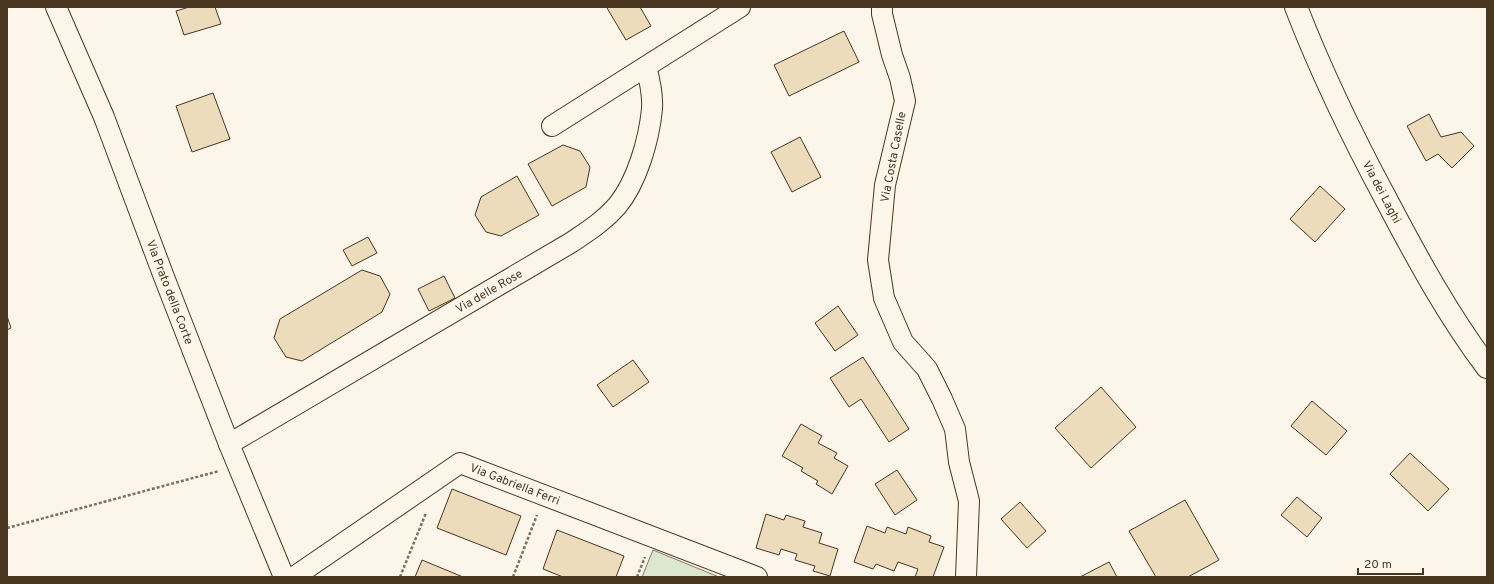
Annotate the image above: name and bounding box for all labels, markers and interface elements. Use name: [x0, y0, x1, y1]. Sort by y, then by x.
street label: Via Costa Caselle: [877, 110, 911, 204]
street label: Via dei Laghi: [1358, 158, 1404, 227]
street label: Via Prato della Corte: [142, 238, 196, 347]
street label: Via delle Rose: [453, 266, 526, 318]
street label: Via Gabriella Ferri: [467, 460, 562, 510]
scale bar: [1358, 550, 1423, 576]
text: 20 m: [1364, 557, 1392, 573]

